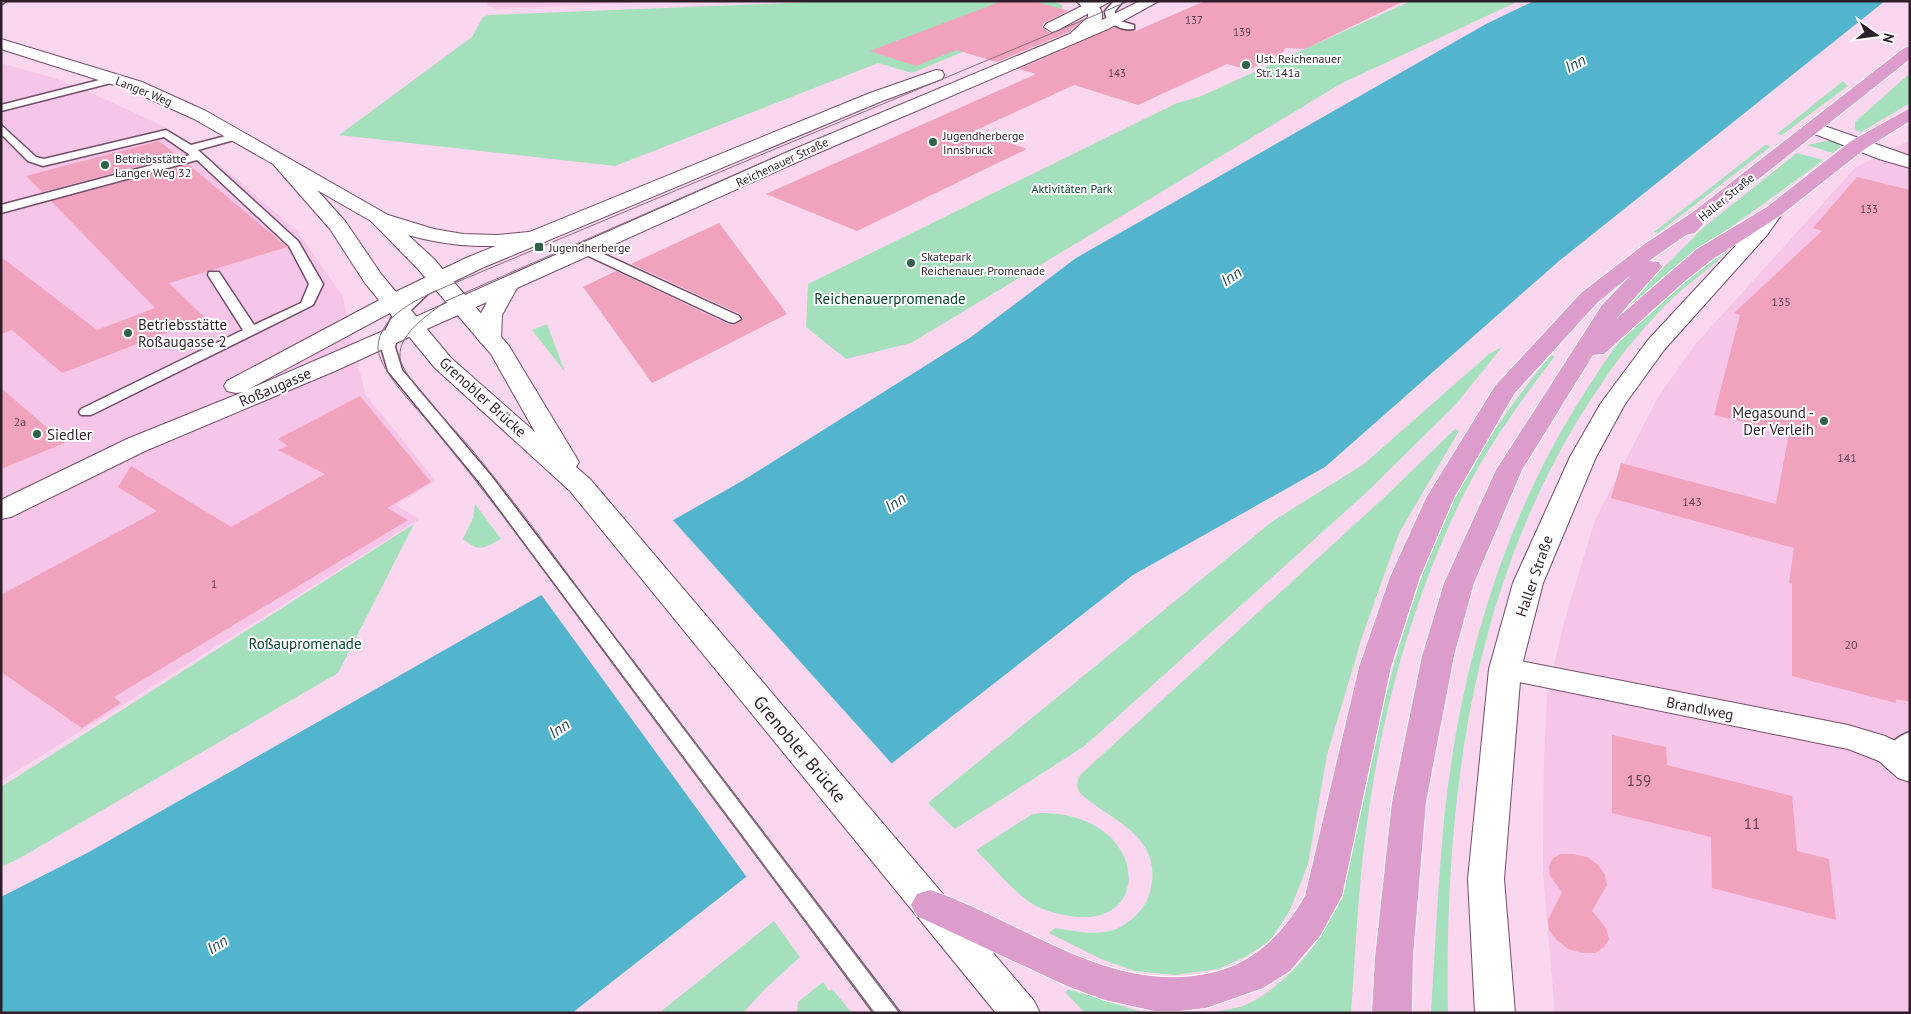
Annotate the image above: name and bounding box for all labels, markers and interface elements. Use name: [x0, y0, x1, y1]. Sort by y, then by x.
north arrow: [1851, 10, 1901, 60]
house number: 137: [1185, 13, 1203, 27]
house number: 139: [1233, 25, 1251, 39]
text: N: [1879, 32, 1898, 45]
water label: Inn: [1561, 49, 1589, 77]
place label: Ust. Reichenauer Str. 141a: [1256, 51, 1341, 80]
marker: Ust. Reichenauer Str. 141a: [1240, 59, 1252, 71]
house number: 143: [1108, 66, 1126, 80]
street label: Langer Weg: [113, 73, 175, 109]
place label: Jugendherberge Innsbruck: [942, 128, 1024, 157]
street label: Reichenauer Straße: [734, 134, 830, 190]
marker: Jugendherberge Innsbruck: [927, 136, 939, 148]
place label: Betriebsstätte Langer Weg 32: [115, 151, 191, 180]
marker: Betriebsstätte Langer Weg 32: [99, 159, 111, 171]
street label: Haller Straße: [1695, 170, 1757, 224]
park label: Aktivitäten Park: [1032, 181, 1113, 196]
house number: 133: [1860, 202, 1878, 216]
place label: Jugendherberge: [548, 240, 630, 255]
marker: Jugendherberge: [533, 241, 545, 253]
place label: Skatepark Reichenauer Promenade: [921, 249, 1045, 278]
marker: Skatepark Reichenauer Promenade: [905, 257, 917, 269]
water label: Inn: [1217, 262, 1245, 290]
park label: Reichenauerpromenade: [814, 289, 966, 308]
house number: 135: [1771, 294, 1791, 309]
place label: Betriebsstätte Roßaugasse 2: [138, 315, 227, 351]
marker: Betriebsstätte Roßaugasse 2: [122, 327, 134, 339]
street label: Grenobler Brücke: [436, 353, 530, 441]
street label: Roßaugasse: [236, 363, 314, 411]
place label: Megasound - Der Verleih: [1732, 403, 1814, 439]
house number: 2a: [14, 414, 26, 429]
marker: Megasound - Der Verleih: [1818, 415, 1830, 427]
place label: Siedler: [47, 425, 92, 444]
marker: Siedler: [31, 428, 43, 440]
house number: 141: [1837, 450, 1857, 465]
water label: Inn: [881, 488, 909, 516]
house number: 143: [1682, 494, 1702, 509]
street label: Haller Straße: [1511, 533, 1557, 619]
house number: 1: [211, 576, 217, 591]
park label: Roßaupromenade: [248, 634, 362, 653]
house number: 20: [1844, 637, 1858, 652]
street label: Grenobler Brücke: [749, 691, 851, 807]
street label: Brandlweg: [1665, 692, 1735, 724]
water label: Inn: [545, 714, 573, 742]
house number: 159: [1627, 771, 1651, 790]
house number: 11: [1744, 814, 1760, 833]
water label: Inn: [203, 930, 231, 958]

